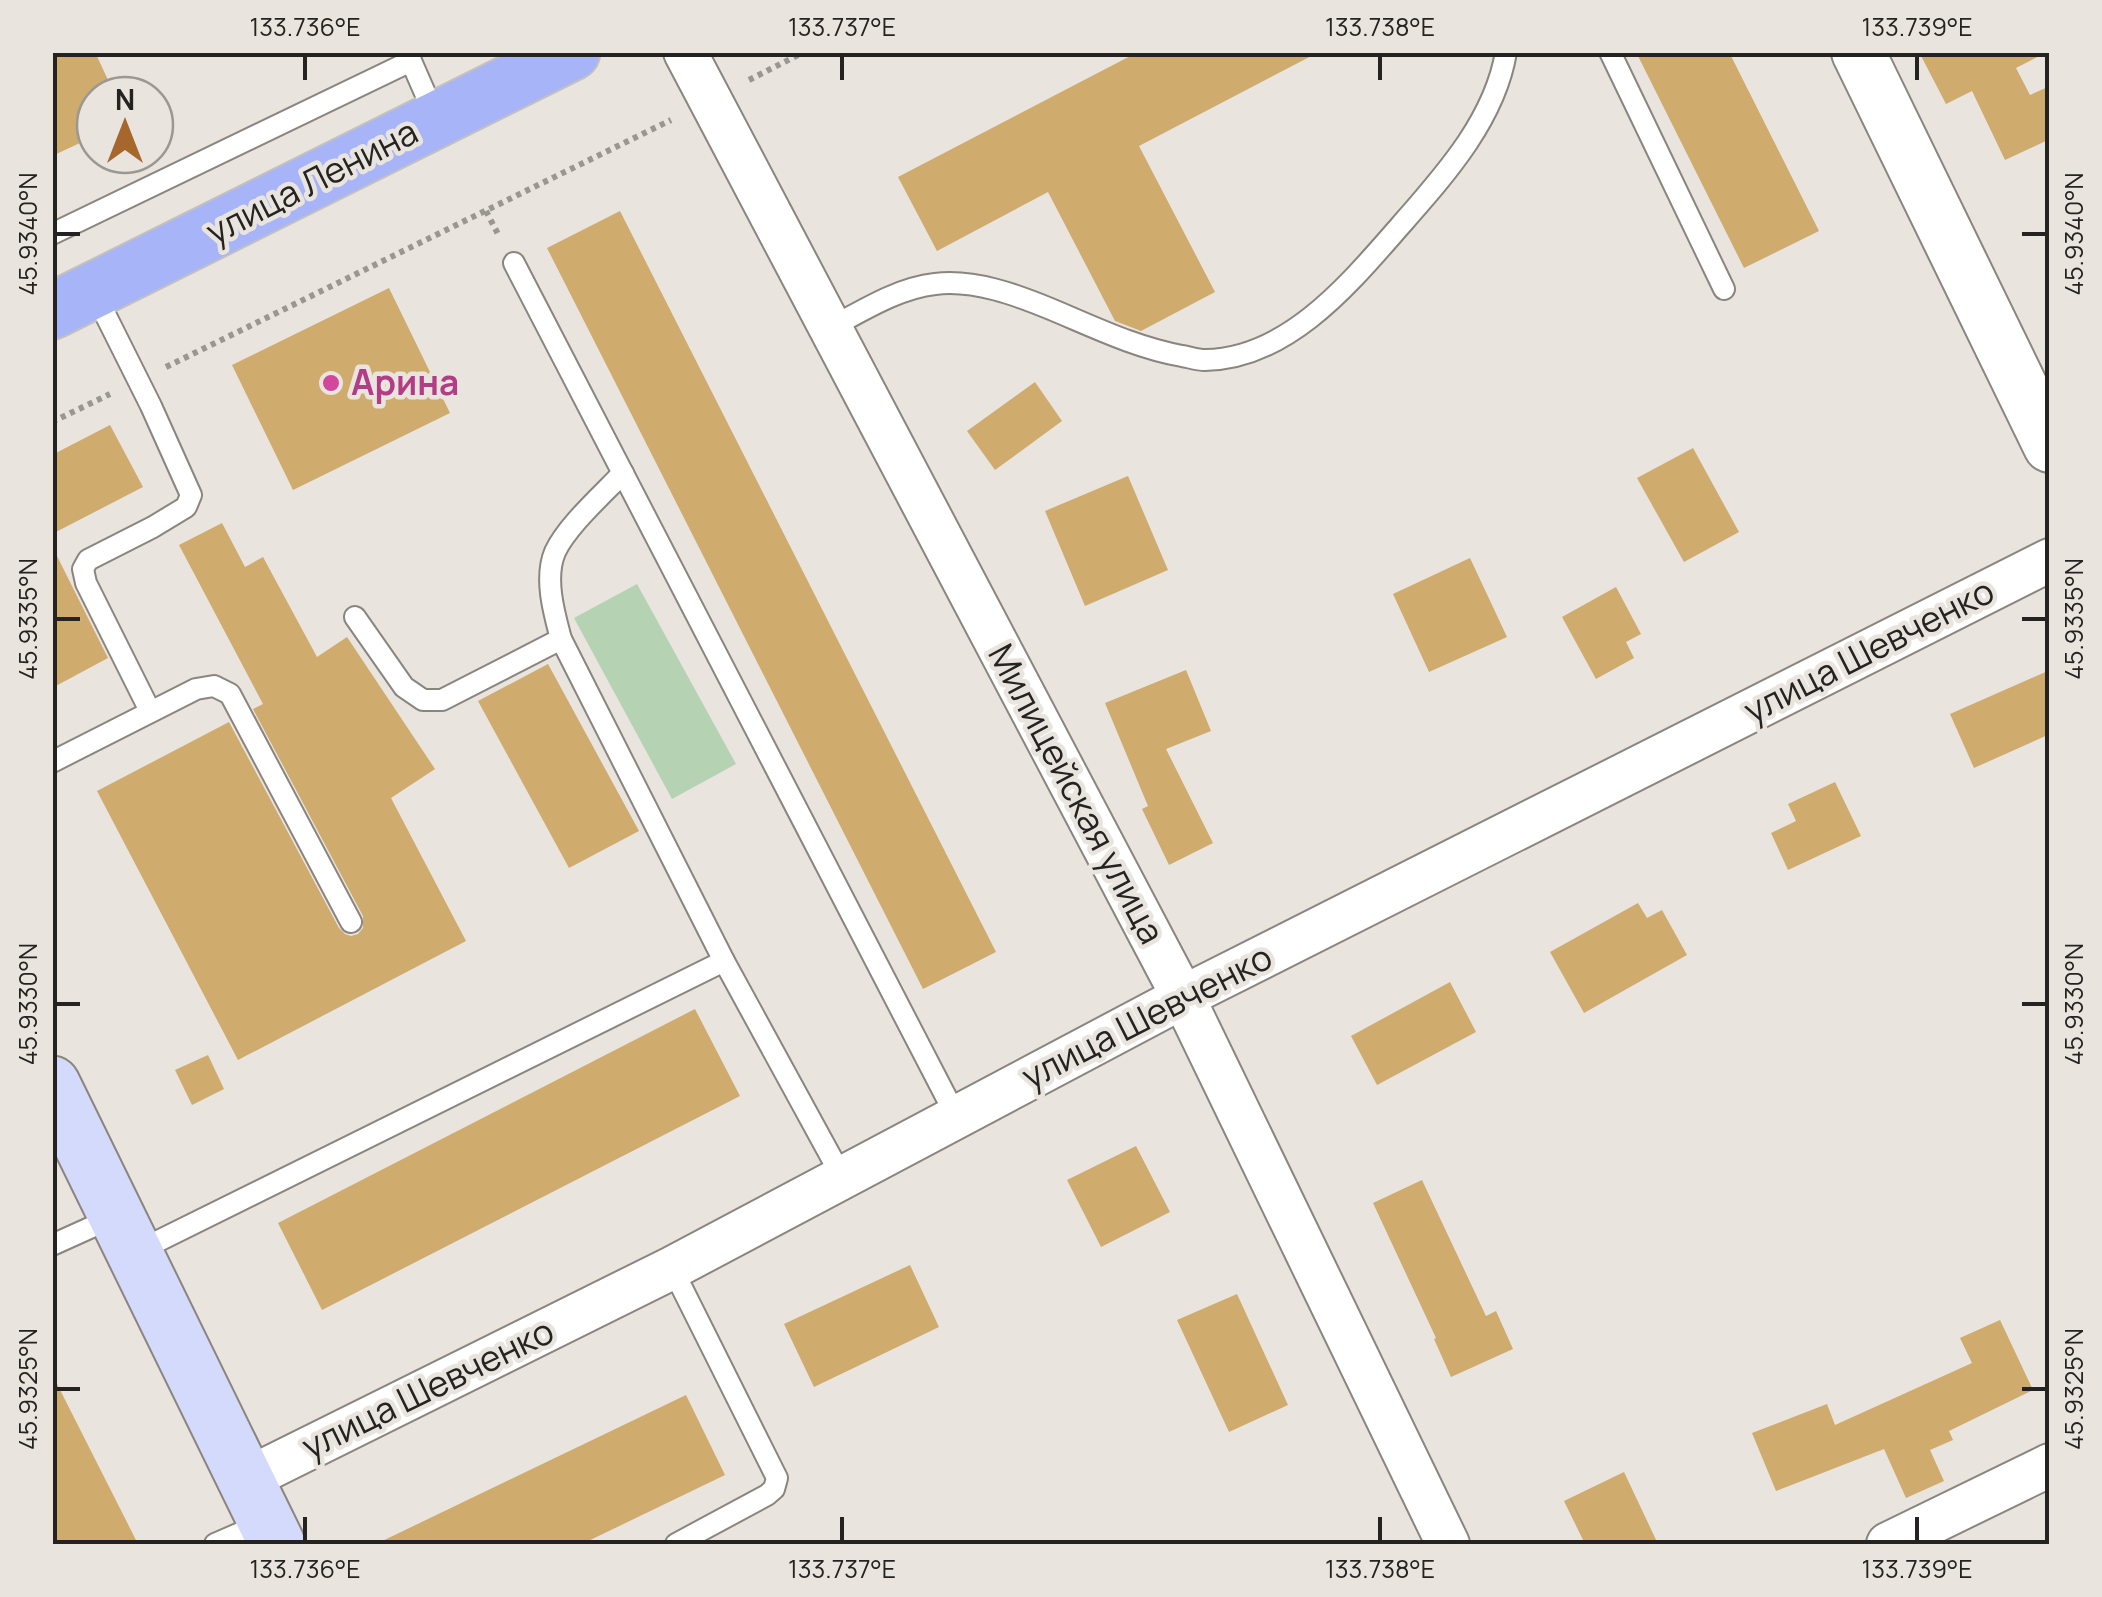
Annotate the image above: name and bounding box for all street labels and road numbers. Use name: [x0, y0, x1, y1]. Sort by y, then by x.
street label: улица Ленина: [197, 107, 426, 255]
street label: улица Шевченко: [1735, 566, 2002, 734]
street label: Милицейская улица: [978, 635, 1176, 952]
street label: улица Шевченко: [1013, 932, 1280, 1100]
street label: улица Шевченко: [294, 1306, 562, 1470]

